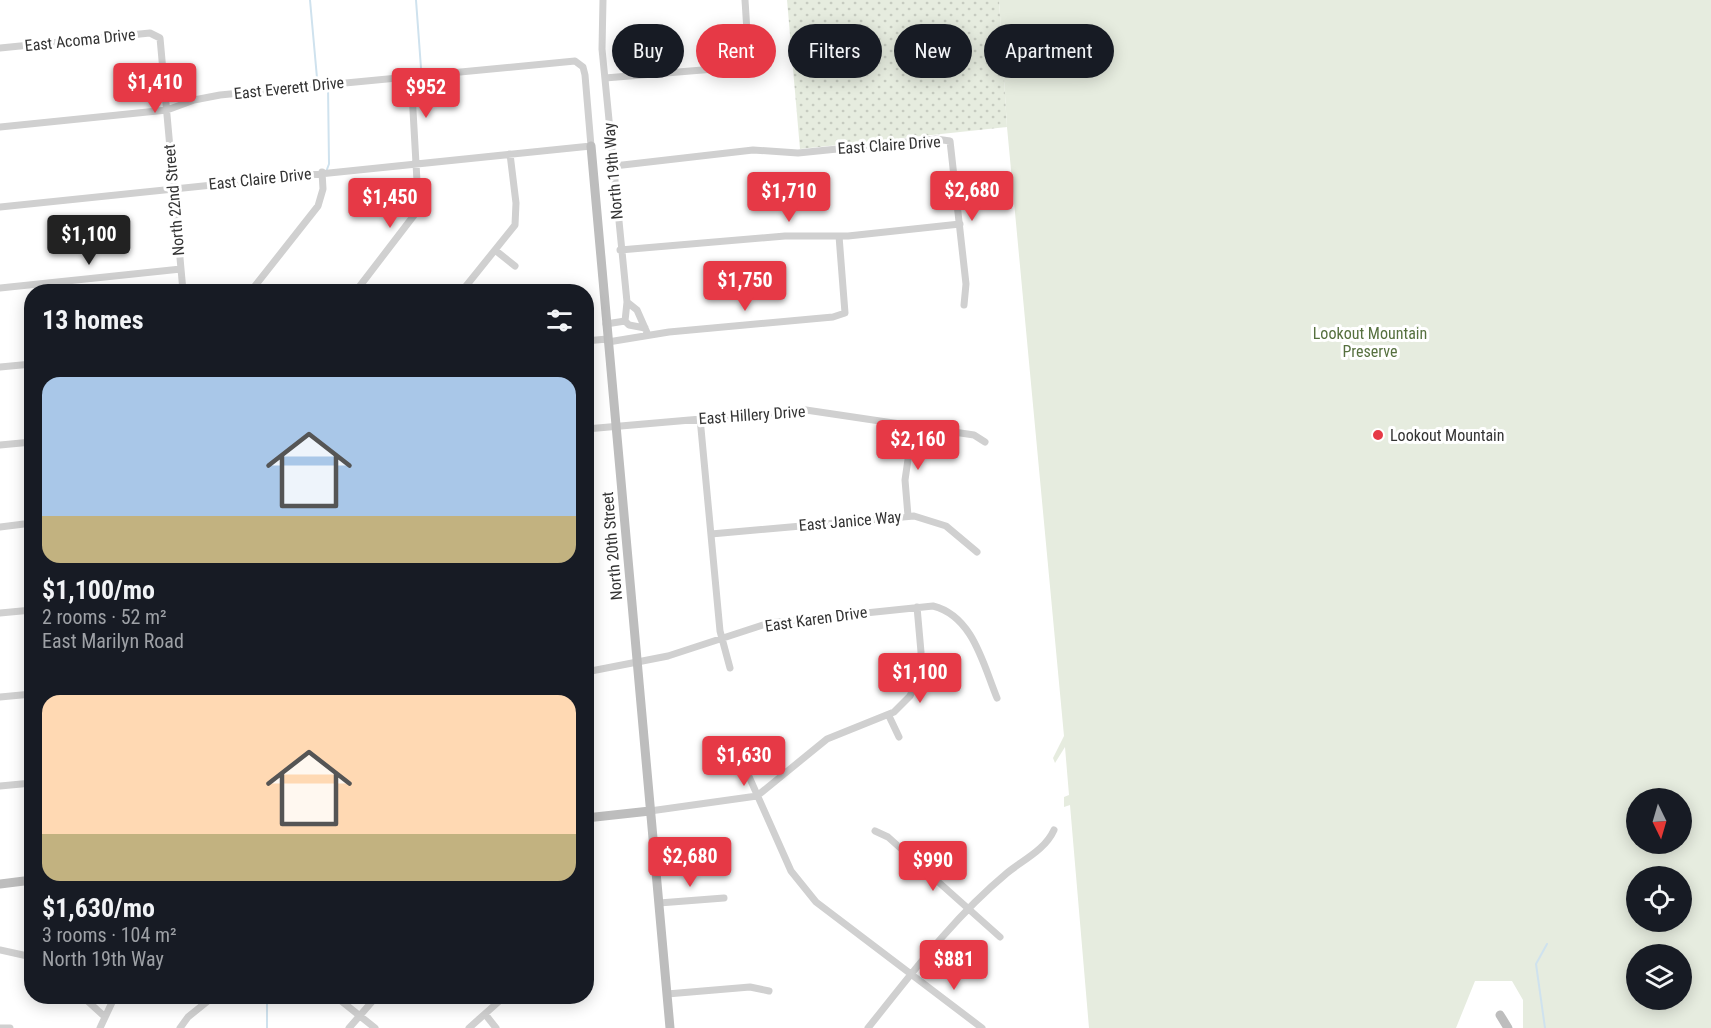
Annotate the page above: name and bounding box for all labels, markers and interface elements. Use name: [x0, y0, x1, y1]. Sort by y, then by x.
chip: Buy: [612, 24, 684, 78]
chip: Rent: [696, 24, 776, 78]
chip: Filters: [788, 24, 882, 78]
chip: New: [894, 24, 972, 78]
chip: Apartment: [984, 24, 1114, 78]
street label: East Acoma Drive: [24, 25, 136, 55]
pin: $1,410: [106, 63, 204, 114]
pin: $952: [390, 68, 462, 119]
text: $1,410: [127, 70, 183, 94]
street label: East Everett Drive: [233, 73, 345, 103]
text: $952: [406, 75, 446, 99]
street label: North 19th Way: [599, 121, 627, 220]
street label: East Claire Drive: [837, 132, 941, 158]
street label: North 22nd Street: [160, 143, 188, 257]
street label: East Claire Drive: [208, 164, 312, 194]
pin: $2,680: [923, 171, 1021, 222]
pin: $1,710: [740, 172, 838, 223]
pin: $1,450: [341, 178, 439, 229]
text: $2,680: [944, 178, 1000, 202]
text: $1,710: [761, 179, 817, 203]
text: $1,450: [362, 185, 418, 209]
pin: $1,100: [40, 215, 138, 266]
text: $1,100: [61, 222, 117, 246]
pin: $1,750: [696, 261, 794, 312]
text: $1,750: [717, 268, 773, 292]
icon: filters: [543, 304, 576, 337]
text: 13 homes: [42, 305, 144, 335]
park label: Lookout Mountain Preserve: [1313, 324, 1427, 361]
street label: East Hillery Drive: [698, 402, 806, 428]
icon: home: [255, 416, 363, 524]
pin: $2,160: [869, 420, 967, 471]
place label: Lookout Mountain: [1390, 426, 1504, 445]
text: $2,160: [890, 427, 946, 451]
marker: Lookout Mountain: [1371, 428, 1385, 442]
street label: North 20th Street: [598, 491, 626, 601]
street label: East Janice Way: [798, 507, 902, 535]
text: $1,100/mo: [42, 575, 155, 605]
street label: East Karen Drive: [764, 602, 868, 636]
text: 2 rooms · 52 m²: [42, 605, 167, 629]
text: East Marilyn Road: [42, 629, 184, 653]
pin: $1,100: [871, 653, 969, 704]
text: $1,100: [892, 660, 948, 684]
icon: home: [255, 734, 363, 842]
pin: $1,630: [695, 736, 793, 787]
text: $1,630: [716, 743, 772, 767]
north arrow: [1626, 788, 1692, 854]
map controls: [1626, 788, 1692, 1010]
pin: $2,680: [641, 837, 739, 888]
pin: $990: [897, 841, 969, 892]
text: $2,680: [662, 844, 718, 868]
text: $990: [913, 848, 953, 872]
button: locate: [1626, 866, 1692, 932]
text: $1,630/mo: [42, 893, 155, 923]
text: 3 rooms · 104 m²: [42, 923, 177, 947]
pin: $881: [918, 940, 990, 991]
button: layers: [1626, 944, 1692, 1010]
text: North 19th Way: [42, 947, 164, 971]
text: $881: [934, 947, 974, 971]

